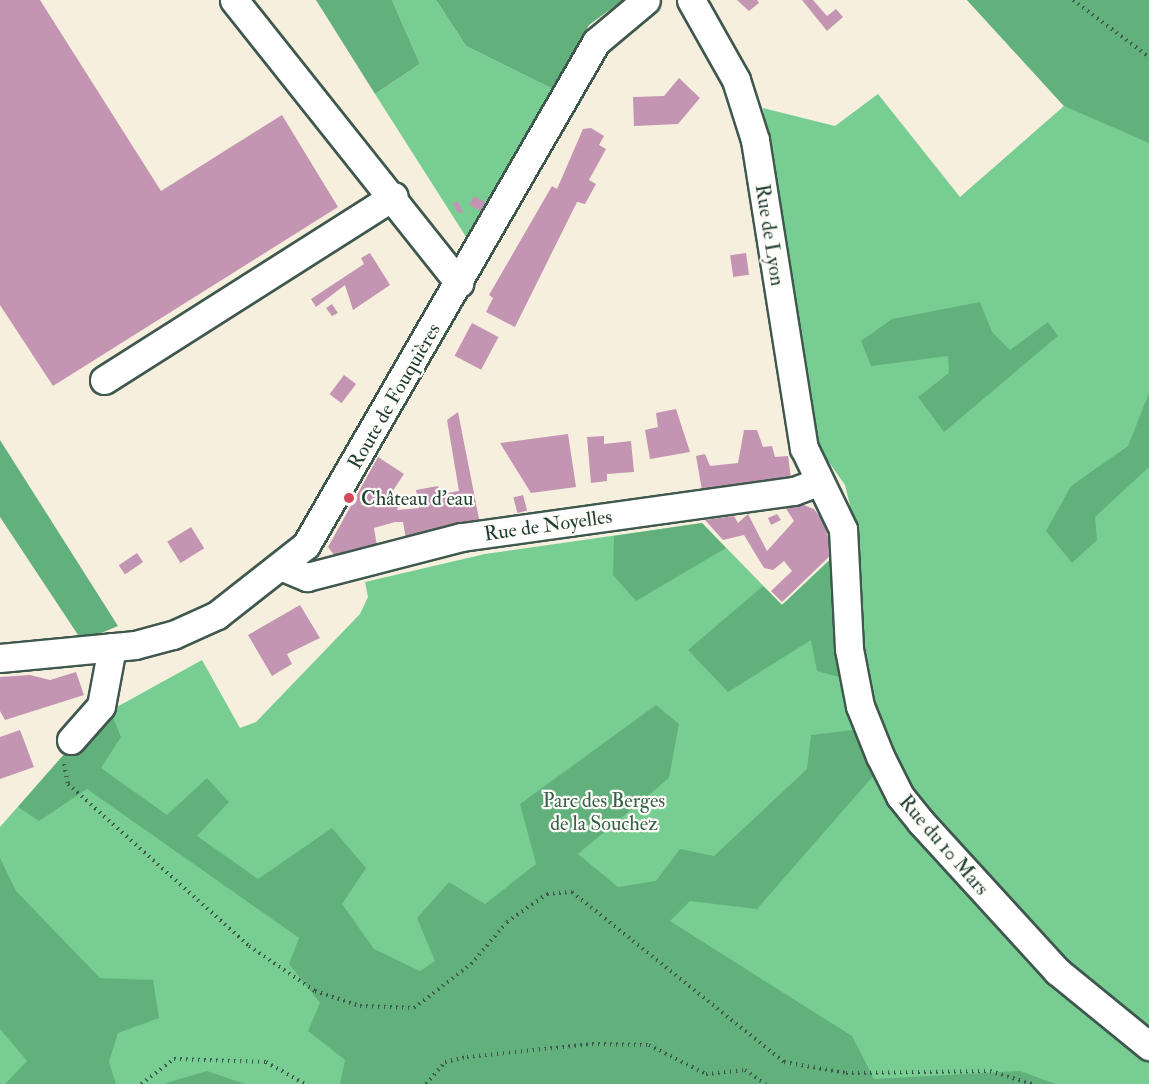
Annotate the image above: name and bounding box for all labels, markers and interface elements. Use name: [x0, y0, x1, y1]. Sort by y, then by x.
street label: Rue de Lyon: [750, 183, 790, 287]
street label: Route de Fouquières: [342, 319, 446, 473]
place label: Château d'eau: [361, 486, 473, 510]
marker: Château d'eau: [342, 491, 356, 505]
street label: Rue de Noyelles: [483, 504, 613, 546]
park label: Parc des Berges de la Souchez: [543, 788, 665, 835]
street label: Rue du 10 Mars: [894, 790, 994, 900]

